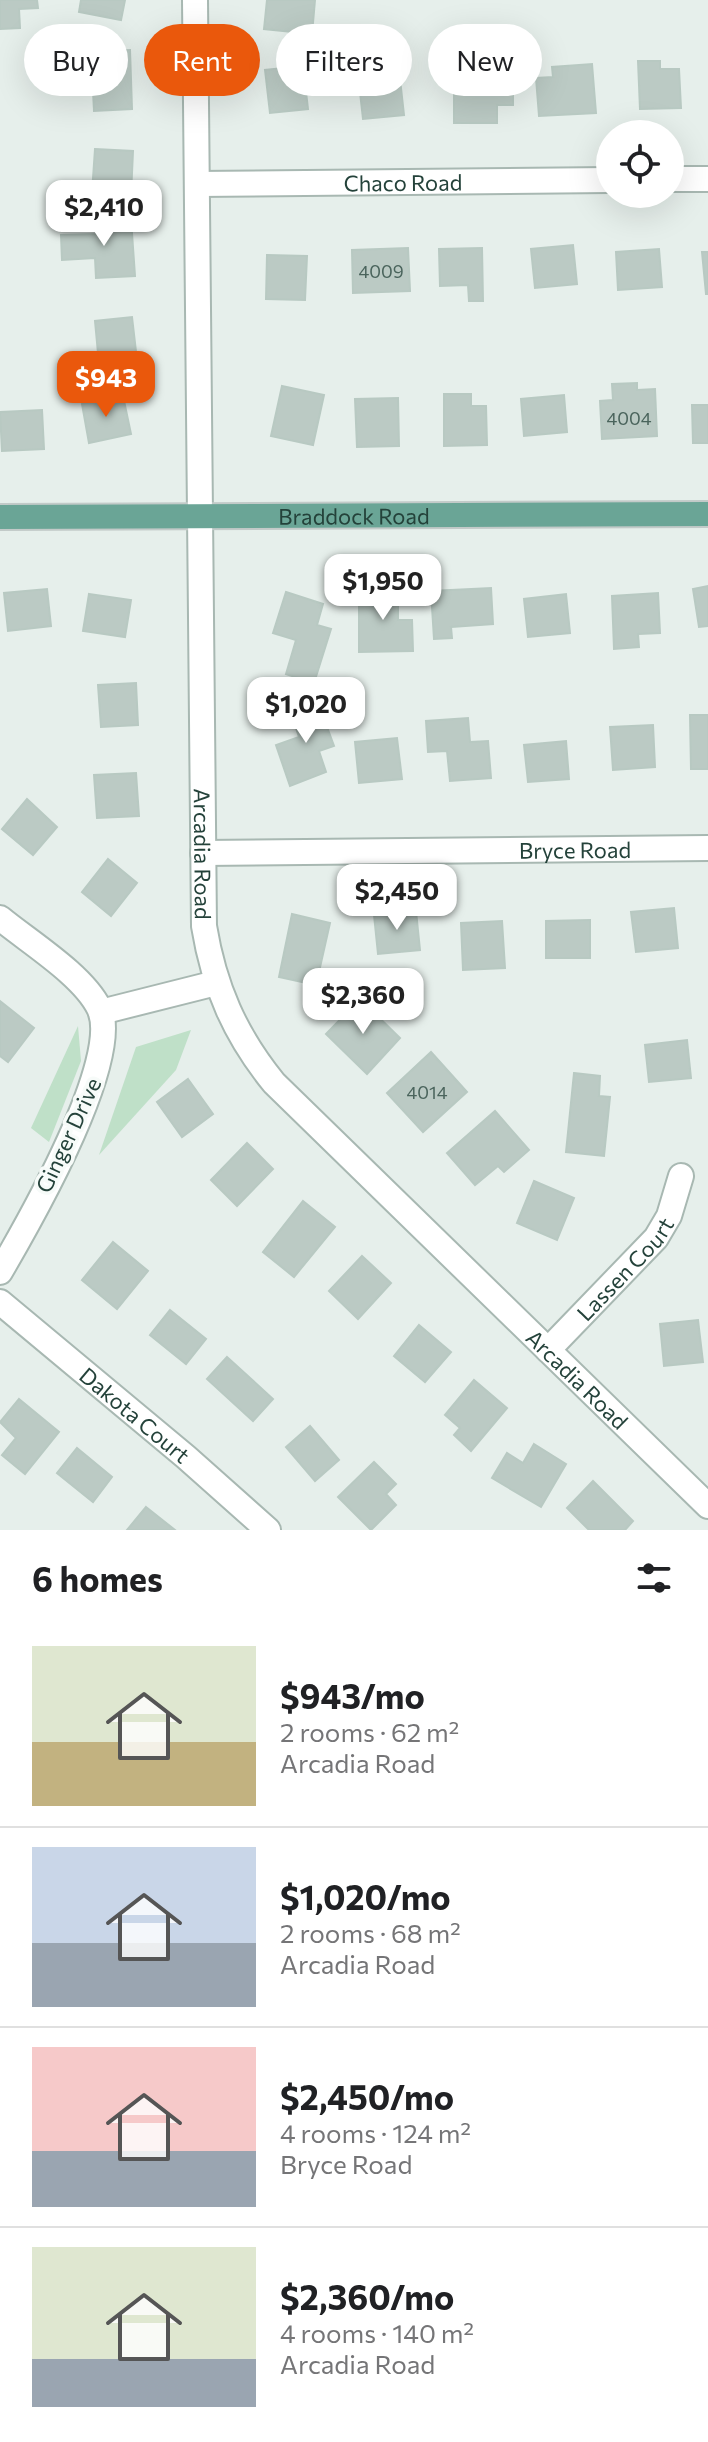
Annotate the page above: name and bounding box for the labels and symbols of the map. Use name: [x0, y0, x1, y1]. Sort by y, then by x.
street label: Chaco Road: [343, 168, 463, 196]
pin: $2,410: [39, 180, 169, 248]
house number: 4009: [358, 260, 404, 282]
pin: $943: [59, 351, 153, 419]
house number: 4004: [606, 407, 652, 429]
street label: Braddock Road: [278, 502, 430, 529]
pin: $1,950: [318, 554, 448, 622]
pin: $1,020: [241, 677, 371, 745]
street label: Arcadia Road: [189, 788, 217, 920]
street label: Bryce Road: [519, 835, 631, 863]
pin: $2,450: [332, 864, 462, 932]
pin: $2,360: [298, 968, 428, 1036]
street label: Ginger Drive: [30, 1073, 106, 1197]
house number: 4014: [406, 1081, 448, 1103]
street label: Lassen Court: [571, 1212, 679, 1326]
street label: Arcadia Road: [521, 1323, 634, 1434]
street label: Dakota Court: [75, 1361, 196, 1468]

